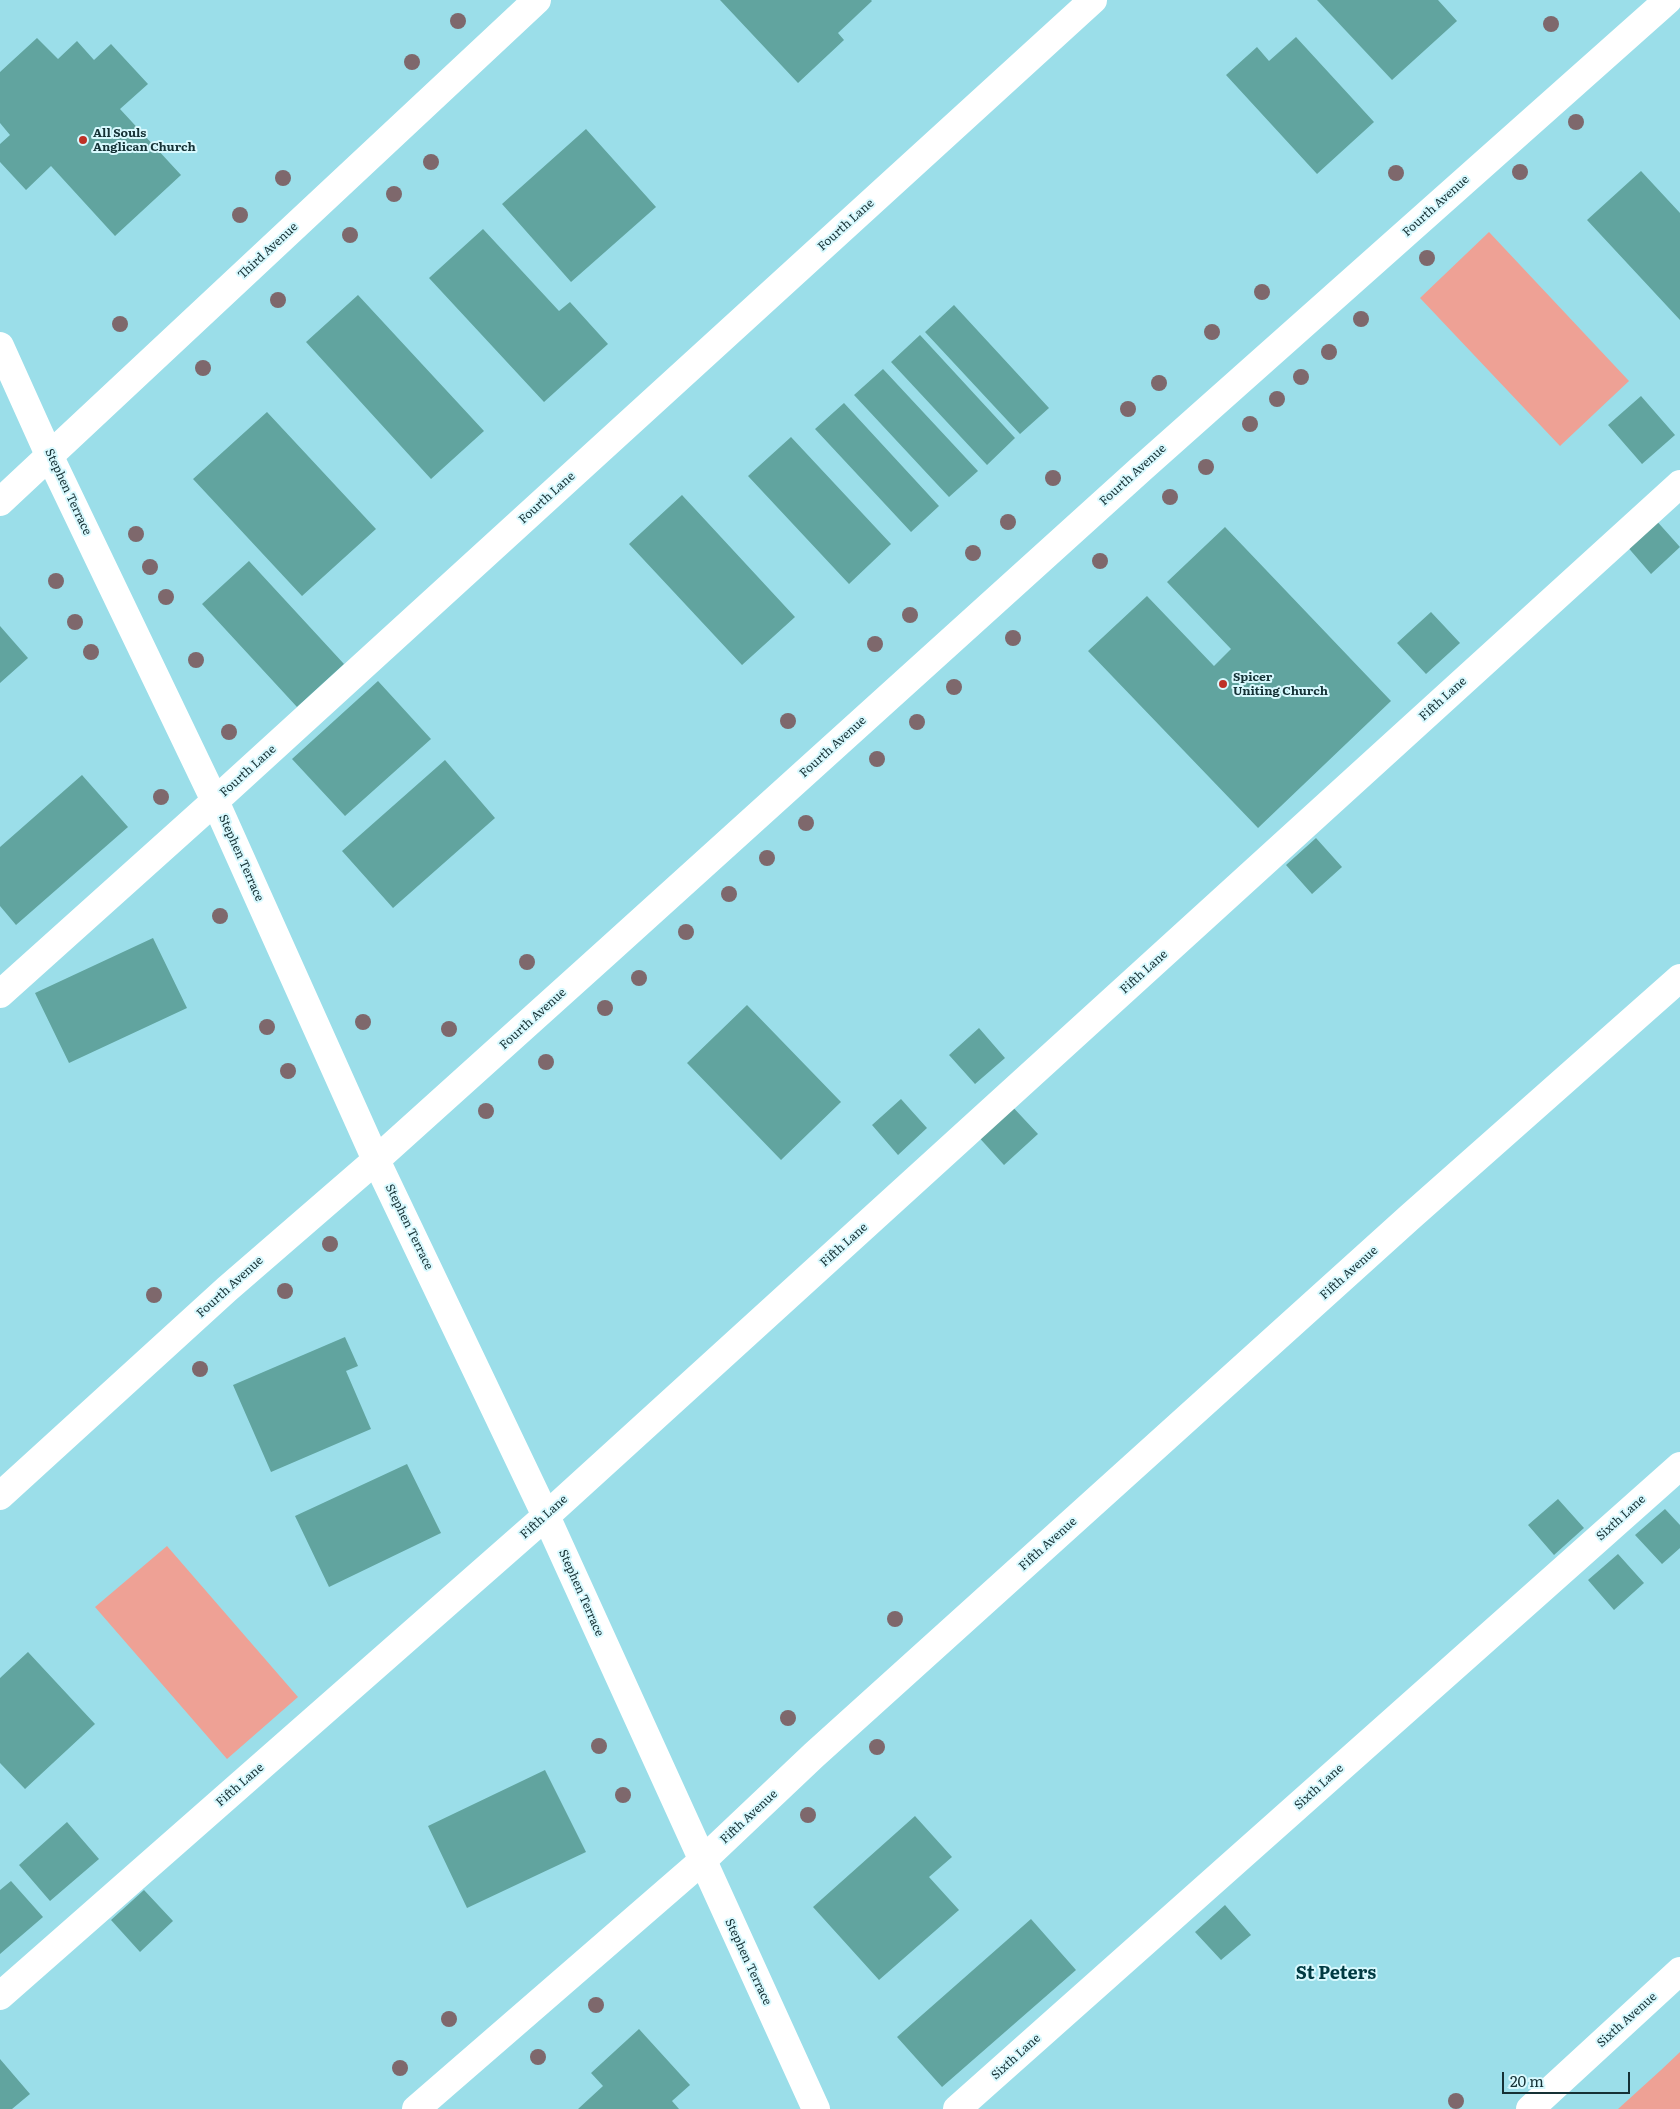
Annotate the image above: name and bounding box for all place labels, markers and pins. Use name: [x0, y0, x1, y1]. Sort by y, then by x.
place label: All Souls Anglican Church: [93, 126, 196, 154]
marker: All Souls Anglican Church: [77, 134, 89, 146]
place label: Spicer Uniting Church: [1233, 670, 1328, 698]
marker: Spicer Uniting Church: [1217, 678, 1229, 690]

